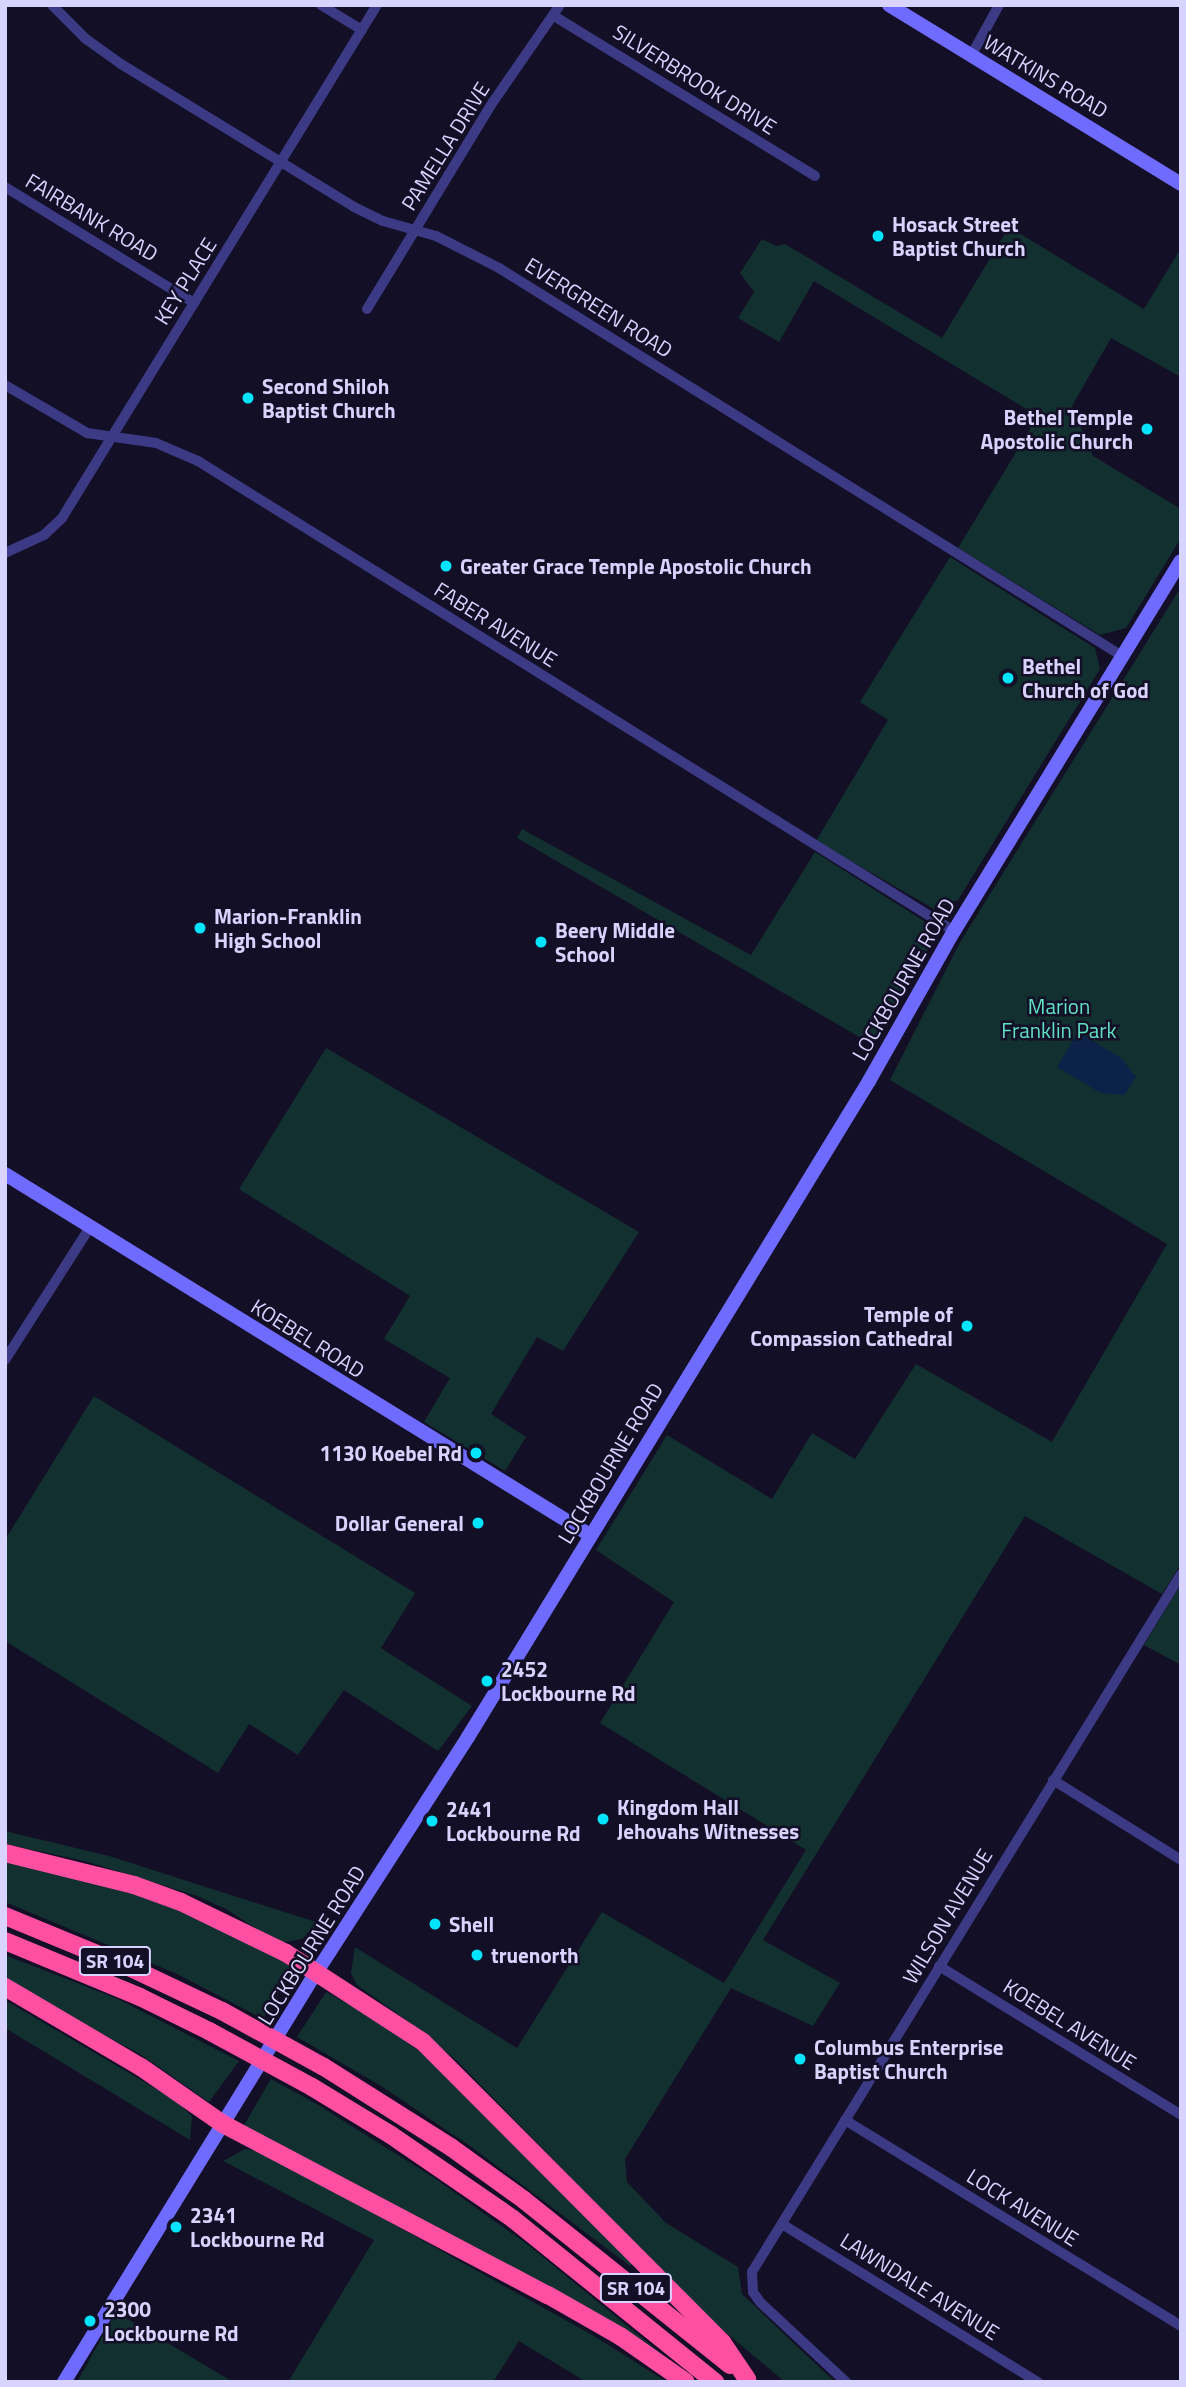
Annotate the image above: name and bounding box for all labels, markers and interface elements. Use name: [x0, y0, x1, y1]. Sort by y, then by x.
street label: SILVERBROOK DRIVE: [609, 19, 781, 139]
street label: WATKINS ROAD: [979, 29, 1113, 123]
street label: PAMELLA DRIVE: [396, 77, 494, 215]
street label: FAIRBANK ROAD: [21, 168, 163, 266]
place label: Hosack Street Baptist Church: [892, 211, 1026, 261]
marker: Hosack Street Baptist Church: [870, 228, 886, 244]
street label: KEY PLACE: [149, 233, 221, 329]
street label: EVERGREEN ROAD: [521, 252, 677, 362]
place label: Second Shiloh Baptist Church: [262, 373, 396, 423]
marker: Second Shiloh Baptist Church: [240, 390, 256, 406]
place label: Bethel Temple Apostolic Church: [981, 404, 1133, 454]
marker: Bethel Temple Apostolic Church: [1139, 421, 1155, 437]
place label: Greater Grace Temple Apostolic Church: [460, 553, 812, 579]
marker: Greater Grace Temple Apostolic Church: [438, 558, 454, 574]
street label: FABER AVENUE: [430, 576, 562, 672]
place label: Bethel Church of God: [1022, 653, 1149, 703]
marker: Bethel Church of God: [1000, 670, 1016, 686]
street label: LOCKBOURNE ROAD: [846, 893, 960, 1065]
place label: Marion-Franklin High School: [214, 903, 362, 953]
place label: Beery Middle School: [555, 917, 675, 967]
marker: Marion-Franklin High School: [192, 920, 208, 936]
marker: Beery Middle School: [533, 934, 549, 950]
park label: Marion Franklin Park: [1001, 993, 1117, 1043]
street label: KOEBEL ROAD: [247, 1293, 369, 1383]
place label: Temple of Compassion Cathedral: [750, 1301, 953, 1351]
marker: Temple of Compassion Cathedral: [959, 1318, 975, 1334]
street label: LOCKBOURNE ROAD: [552, 1378, 668, 1548]
place label: 1130 Koebel Rd: [320, 1440, 462, 1466]
marker: 1130 Koebel Rd: [468, 1445, 484, 1461]
place label: Dollar General: [335, 1510, 464, 1536]
marker: Dollar General: [470, 1515, 486, 1531]
place label: 2452 Lockbourne Rd: [501, 1656, 636, 1706]
marker: 2452 Lockbourne Rd: [479, 1673, 495, 1689]
place label: Kingdom Hall Jehovahs Witnesses: [617, 1794, 799, 1844]
place label: 2441 Lockbourne Rd: [446, 1796, 581, 1846]
marker: Kingdom Hall Jehovahs Witnesses: [595, 1811, 611, 1827]
marker: 2441 Lockbourne Rd: [424, 1813, 440, 1829]
street label: WILSON AVENUE: [897, 1844, 997, 1988]
street label: LOCKBOURNE ROAD: [252, 1861, 370, 2029]
place label: Shell: [449, 1911, 494, 1937]
marker: Shell: [427, 1916, 443, 1932]
place label: truenorth: [491, 1942, 579, 1968]
road number: SR 104: [78, 1946, 152, 1977]
marker: truenorth: [469, 1947, 485, 1963]
street label: KOEBEL AVENUE: [999, 1973, 1141, 2075]
place label: Columbus Enterprise Baptist Church: [814, 2034, 1004, 2084]
marker: Columbus Enterprise Baptist Church: [792, 2051, 808, 2067]
street label: LOCK AVENUE: [963, 2163, 1083, 2251]
place label: 2341 Lockbourne Rd: [190, 2202, 325, 2252]
marker: 2341 Lockbourne Rd: [168, 2219, 184, 2235]
street label: LAWNDALE AVENUE: [836, 2227, 1004, 2345]
road number: SR 104: [599, 2272, 673, 2304]
place label: 2300 Lockbourne Rd: [104, 2296, 239, 2346]
marker: 2300 Lockbourne Rd: [82, 2313, 98, 2329]

